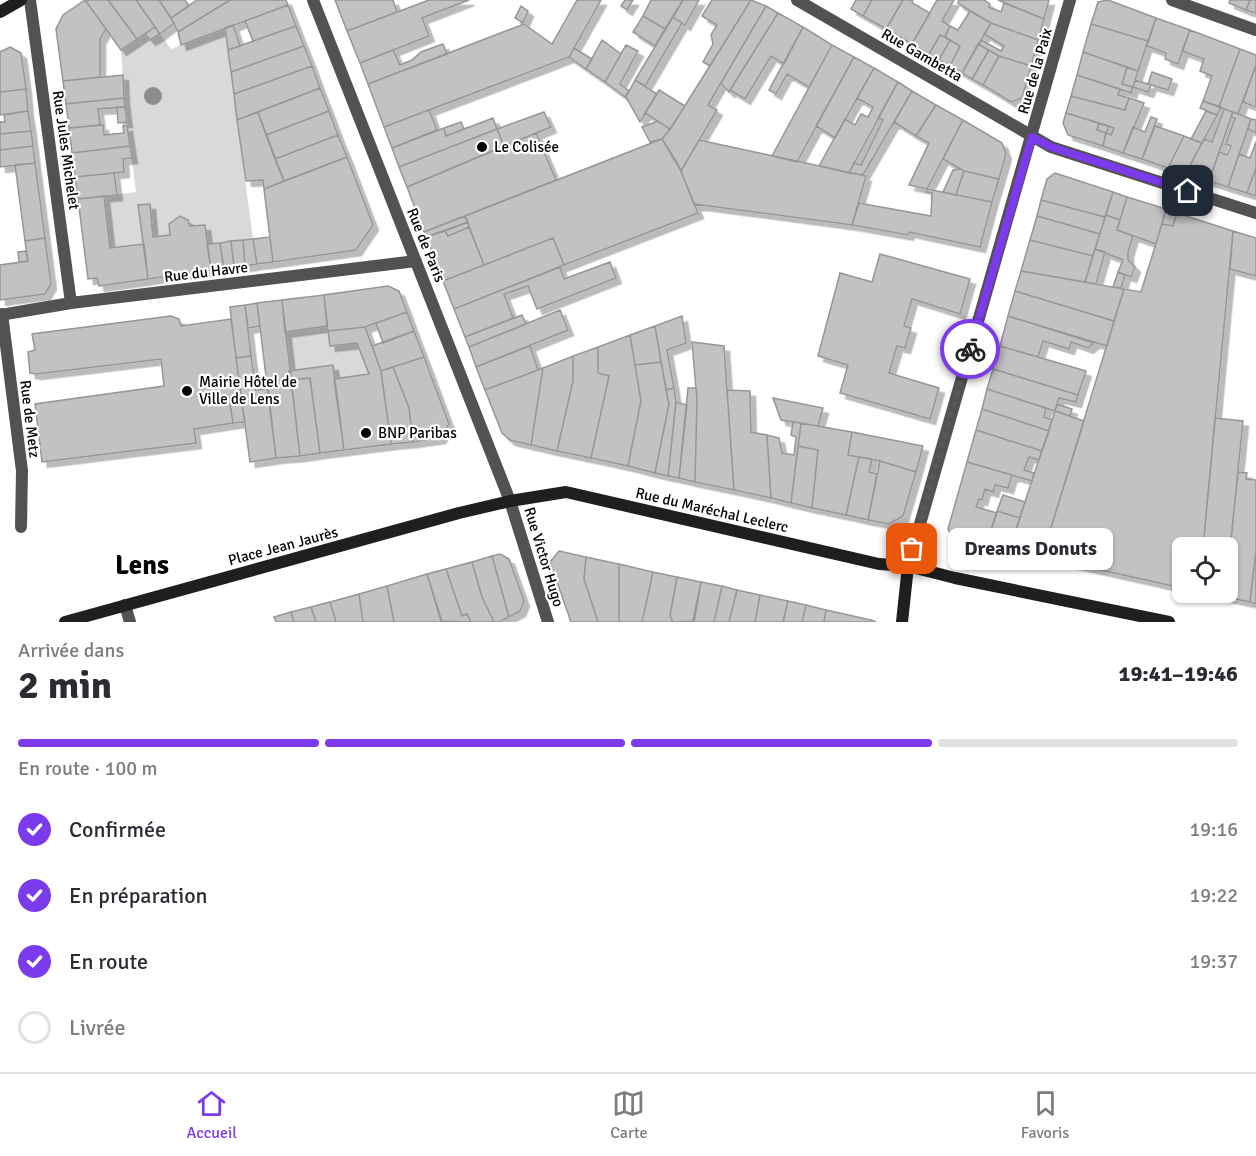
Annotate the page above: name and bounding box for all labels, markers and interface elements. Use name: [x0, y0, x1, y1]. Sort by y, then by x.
street label: Rue Gambetta: [878, 25, 966, 85]
street label: Rue de la Paix: [1014, 26, 1056, 116]
street label: Rue Jules Michelet: [49, 89, 83, 211]
place label: Le Colisée: [494, 138, 559, 156]
marker: Le Colisée: [475, 140, 489, 154]
pin: [1162, 165, 1213, 216]
icon: home: [1171, 174, 1204, 207]
street label: Rue de Paris: [403, 205, 449, 285]
street label: Rue du Havre: [163, 258, 249, 286]
courier: [940, 319, 1000, 379]
icon: bike: [954, 333, 987, 366]
place label: Mairie Hôtel de Ville de Lens: [199, 373, 297, 408]
street label: Rue de Metz: [16, 379, 44, 459]
marker: Mairie Hôtel de Ville de Lens: [180, 384, 194, 398]
place label: BNP Paribas: [378, 424, 457, 442]
marker: BNP Paribas: [359, 426, 373, 440]
street label: Rue du Maréchal Leclerc: [634, 484, 790, 536]
street label: Rue Victor Hugo: [520, 505, 568, 609]
street label: Place Jean Jaurès: [226, 523, 340, 569]
pin: [886, 523, 937, 574]
callout: Dreams Donuts: [948, 528, 1113, 570]
icon: bag: [895, 532, 928, 565]
text: Dreams Donuts: [964, 536, 1097, 561]
map controls: [1172, 537, 1238, 603]
button: locate: [1172, 537, 1238, 603]
district label: Lens: [115, 549, 169, 582]
text: Arrivée dans: [18, 638, 124, 663]
text: 19:41–19:46: [1119, 660, 1238, 687]
text: 2 min: [18, 661, 112, 709]
text: En route · 100 m: [18, 756, 157, 781]
icon: check: [18, 813, 51, 846]
text: Confirmée: [69, 816, 166, 843]
text: 19:16: [1189, 817, 1238, 842]
icon: check: [18, 879, 51, 912]
text: En préparation: [69, 882, 208, 909]
text: 19:22: [1189, 883, 1238, 908]
icon: check: [18, 945, 51, 978]
text: En route: [69, 948, 148, 975]
text: 19:37: [1189, 949, 1238, 974]
text: Livrée: [69, 1014, 126, 1041]
tab: Accueil: [187, 1087, 237, 1143]
tab: Carte: [610, 1087, 648, 1143]
tab: Favoris: [1021, 1087, 1069, 1143]

